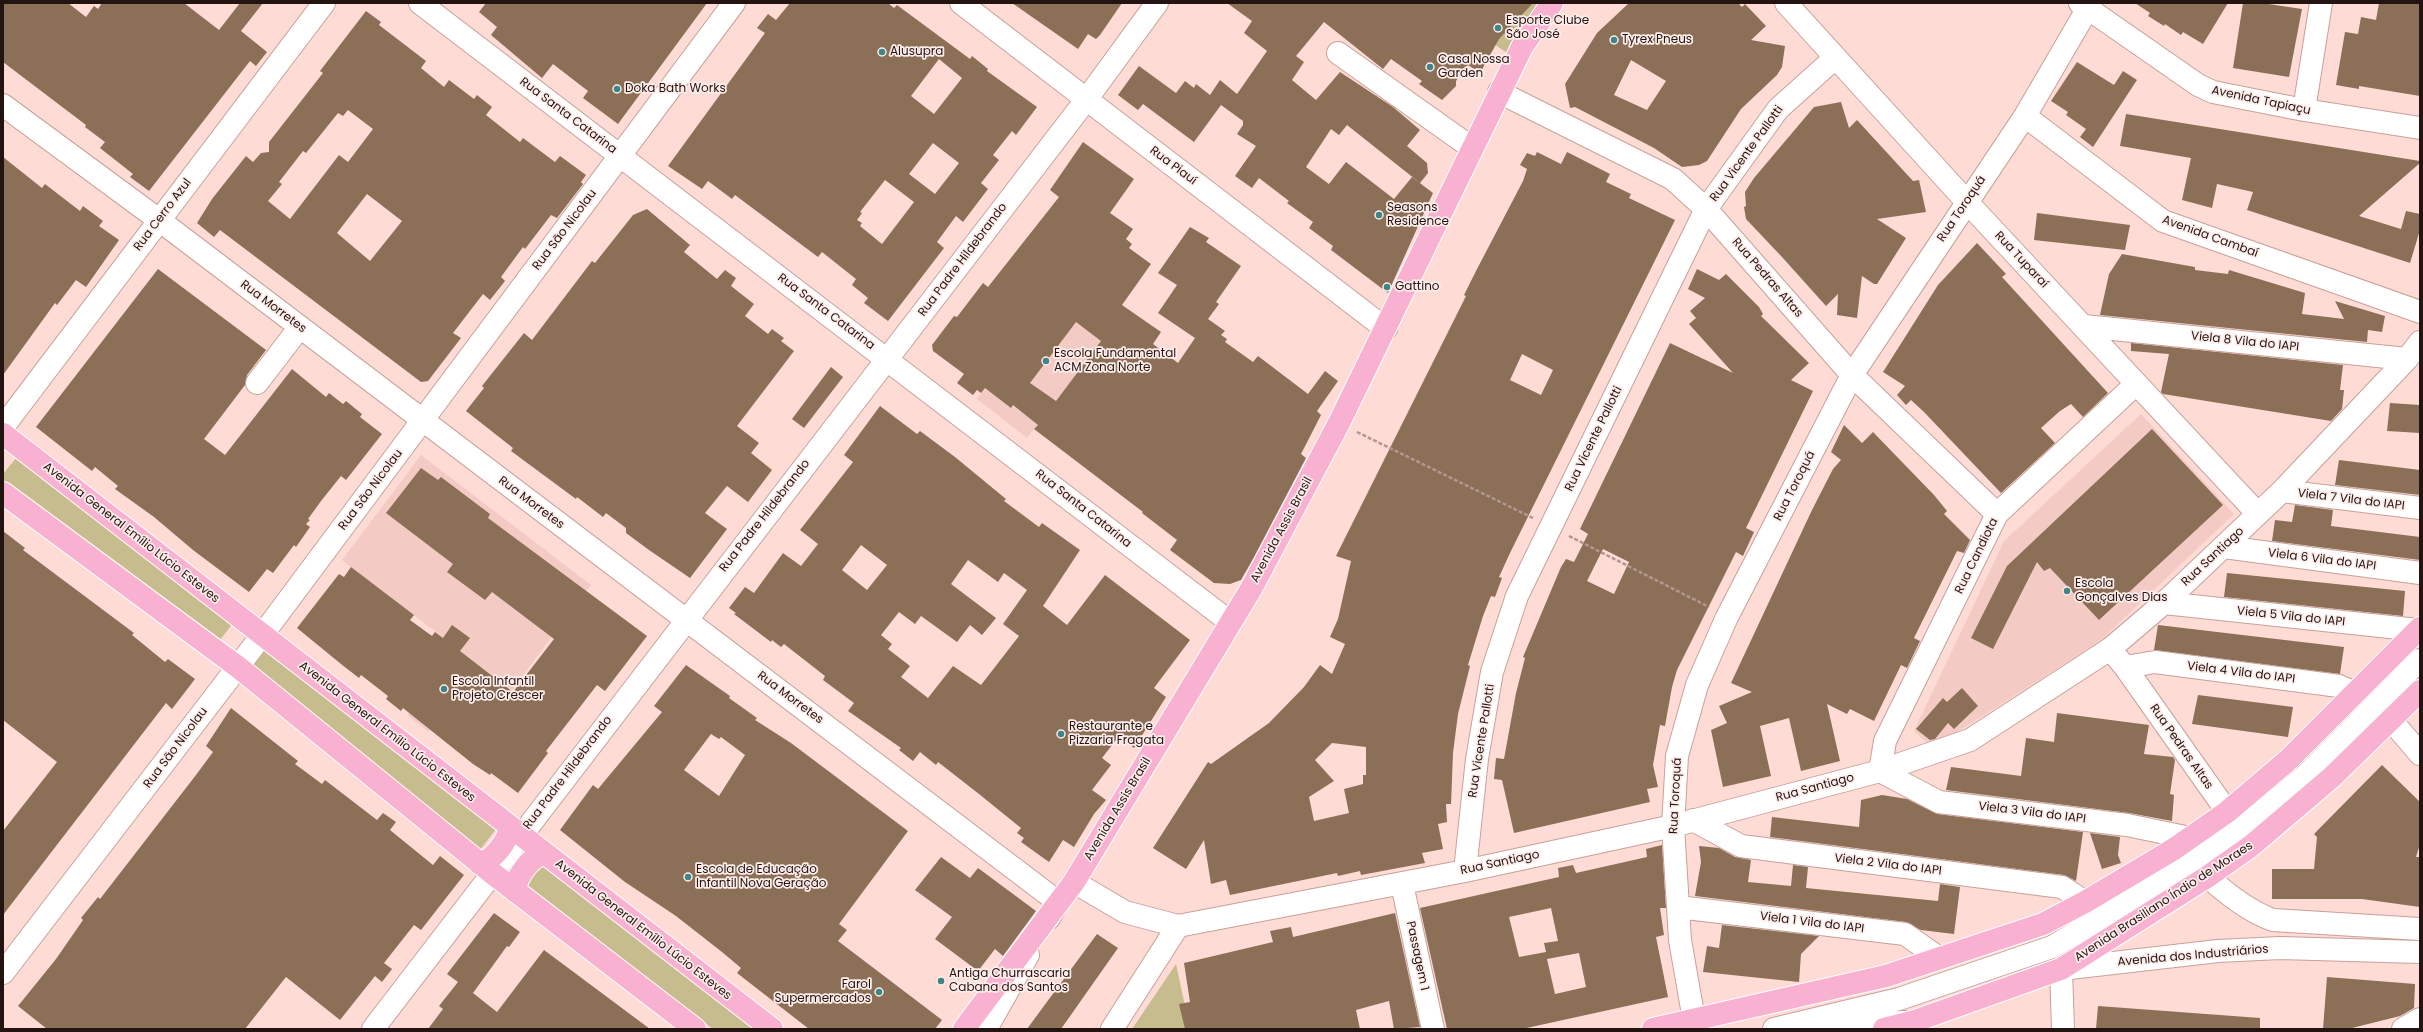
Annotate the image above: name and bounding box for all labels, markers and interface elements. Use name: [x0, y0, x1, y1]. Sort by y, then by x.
place label: Esporte Clube São José: [1506, 14, 1589, 42]
marker: Esporte Clube São José: [1493, 23, 1503, 33]
place label: Tyrex Pneus: [1622, 33, 1692, 47]
marker: Tyrex Pneus: [1609, 35, 1619, 45]
place label: Alusupra: [890, 45, 943, 59]
marker: Alusupra: [877, 47, 887, 57]
place label: Casa Nossa Garden: [1438, 53, 1510, 81]
marker: Casa Nossa Garden: [1425, 62, 1435, 72]
street label: Rua Santa Catarina: [517, 75, 619, 157]
place label: Doka Bath Works: [625, 82, 726, 96]
street label: Avenida Tapiaçu: [2210, 83, 2312, 119]
marker: Doka Bath Works: [612, 84, 622, 94]
street label: Rua Vicente Pallotti: [1707, 103, 1787, 205]
street label: Rua Piauí: [1147, 144, 1199, 188]
street label: Rua Toroquá: [1935, 173, 1989, 245]
street label: Rua Cerro Azul: [131, 176, 195, 254]
street label: Rua São Nicolau: [530, 187, 600, 273]
street label: Rua Padre Hildebrando: [916, 200, 1010, 320]
place label: Seasons Residence: [1387, 201, 1449, 229]
marker: Seasons Residence: [1374, 210, 1384, 220]
street label: Avenida Cambaí: [2160, 213, 2260, 261]
street label: Rua Tuparaí: [1991, 229, 2051, 291]
street label: Rua Pedras Altas: [1729, 235, 1805, 321]
street label: Rua Santa Catarina: [775, 271, 877, 353]
street label: Rua Morretes: [237, 278, 309, 336]
place label: Gattino: [1395, 280, 1439, 294]
marker: Gattino: [1382, 282, 1392, 292]
street label: Viela 8 Vila do IAPI: [2190, 329, 2300, 355]
place label: Escola Fundamental ACM Zona Norte: [1054, 347, 1176, 375]
marker: Escola Fundamental ACM Zona Norte: [1041, 356, 1051, 366]
street label: Rua Vicente Pallotti: [1562, 384, 1626, 494]
street label: Rua São Nicolau: [336, 447, 406, 533]
street label: Rua Toroquá: [1771, 449, 1819, 523]
street label: Rua Padre Hildebrando: [717, 457, 813, 575]
street label: Avenida General Emílio Lúcio Esteves: [40, 460, 222, 606]
street label: Rua Santa Catarina: [1032, 467, 1134, 551]
street label: Rua Morretes: [495, 474, 567, 532]
street label: Avenida Assis Brasil: [1248, 475, 1316, 585]
street label: Viela 7 Vila do IAPI: [2297, 486, 2405, 514]
street label: Rua Candiota: [1952, 516, 2002, 596]
street label: Rua Santiago: [2179, 524, 2247, 590]
street label: Viela 6 Vila do IAPI: [2267, 546, 2377, 574]
place label: Escola Gonçalves Dias: [2075, 577, 2167, 605]
marker: Escola Gonçalves Dias: [2062, 586, 2072, 596]
street label: Viela 5 Vila do IAPI: [2236, 604, 2346, 630]
street label: Avenida General Emílio Lúcio Esteves: [296, 659, 478, 805]
street label: Viela 4 Vila do IAPI: [2186, 659, 2296, 687]
street label: Rua Morretes: [754, 669, 826, 727]
place label: Escola Infantil Projeto Crescer: [452, 675, 543, 703]
street label: Rua Vicente Pallotti: [1466, 683, 1498, 799]
marker: Escola Infantil Projeto Crescer: [439, 684, 449, 694]
street label: Rua Pedras Altas: [2146, 702, 2216, 792]
street label: Rua São Nicolau: [141, 705, 211, 791]
street label: Rua Padre Hildebrando: [521, 713, 615, 833]
place label: Restaurante e Pizzaria Fragata: [1069, 720, 1164, 748]
marker: Restaurante e Pizzaria Fragata: [1056, 729, 1066, 739]
street label: Avenida Assis Brasil: [1082, 755, 1154, 863]
street label: Rua Toroquá: [1667, 757, 1685, 835]
street label: Rua Santiago: [1774, 771, 1856, 805]
street label: Viela 3 Vila do IAPI: [1977, 799, 2087, 827]
street label: Avenida Brasiliano Índio de Moraes: [2072, 839, 2256, 965]
street label: Rua Santiago: [1459, 848, 1541, 878]
street label: Viela 2 Vila do IAPI: [1833, 851, 1943, 879]
street label: Avenida General Emílio Lúcio Esteves: [552, 857, 734, 1003]
place label: Escola de Educação Infantil Nova Geração: [696, 863, 826, 891]
marker: Escola de Educação Infantil Nova Geração: [683, 872, 693, 882]
street label: Viela 1 Vila do IAPI: [1759, 909, 1865, 937]
street label: Passagem 1: [1403, 920, 1431, 992]
street label: Avenida dos Industriários: [2117, 942, 2269, 970]
place label: Antiga Churrascaria Cabana dos Santos: [949, 967, 1070, 995]
marker: Antiga Churrascaria Cabana dos Santos: [936, 976, 946, 986]
place label: Farol Supermercados: [775, 978, 871, 1006]
marker: Farol Supermercados: [874, 987, 884, 997]

